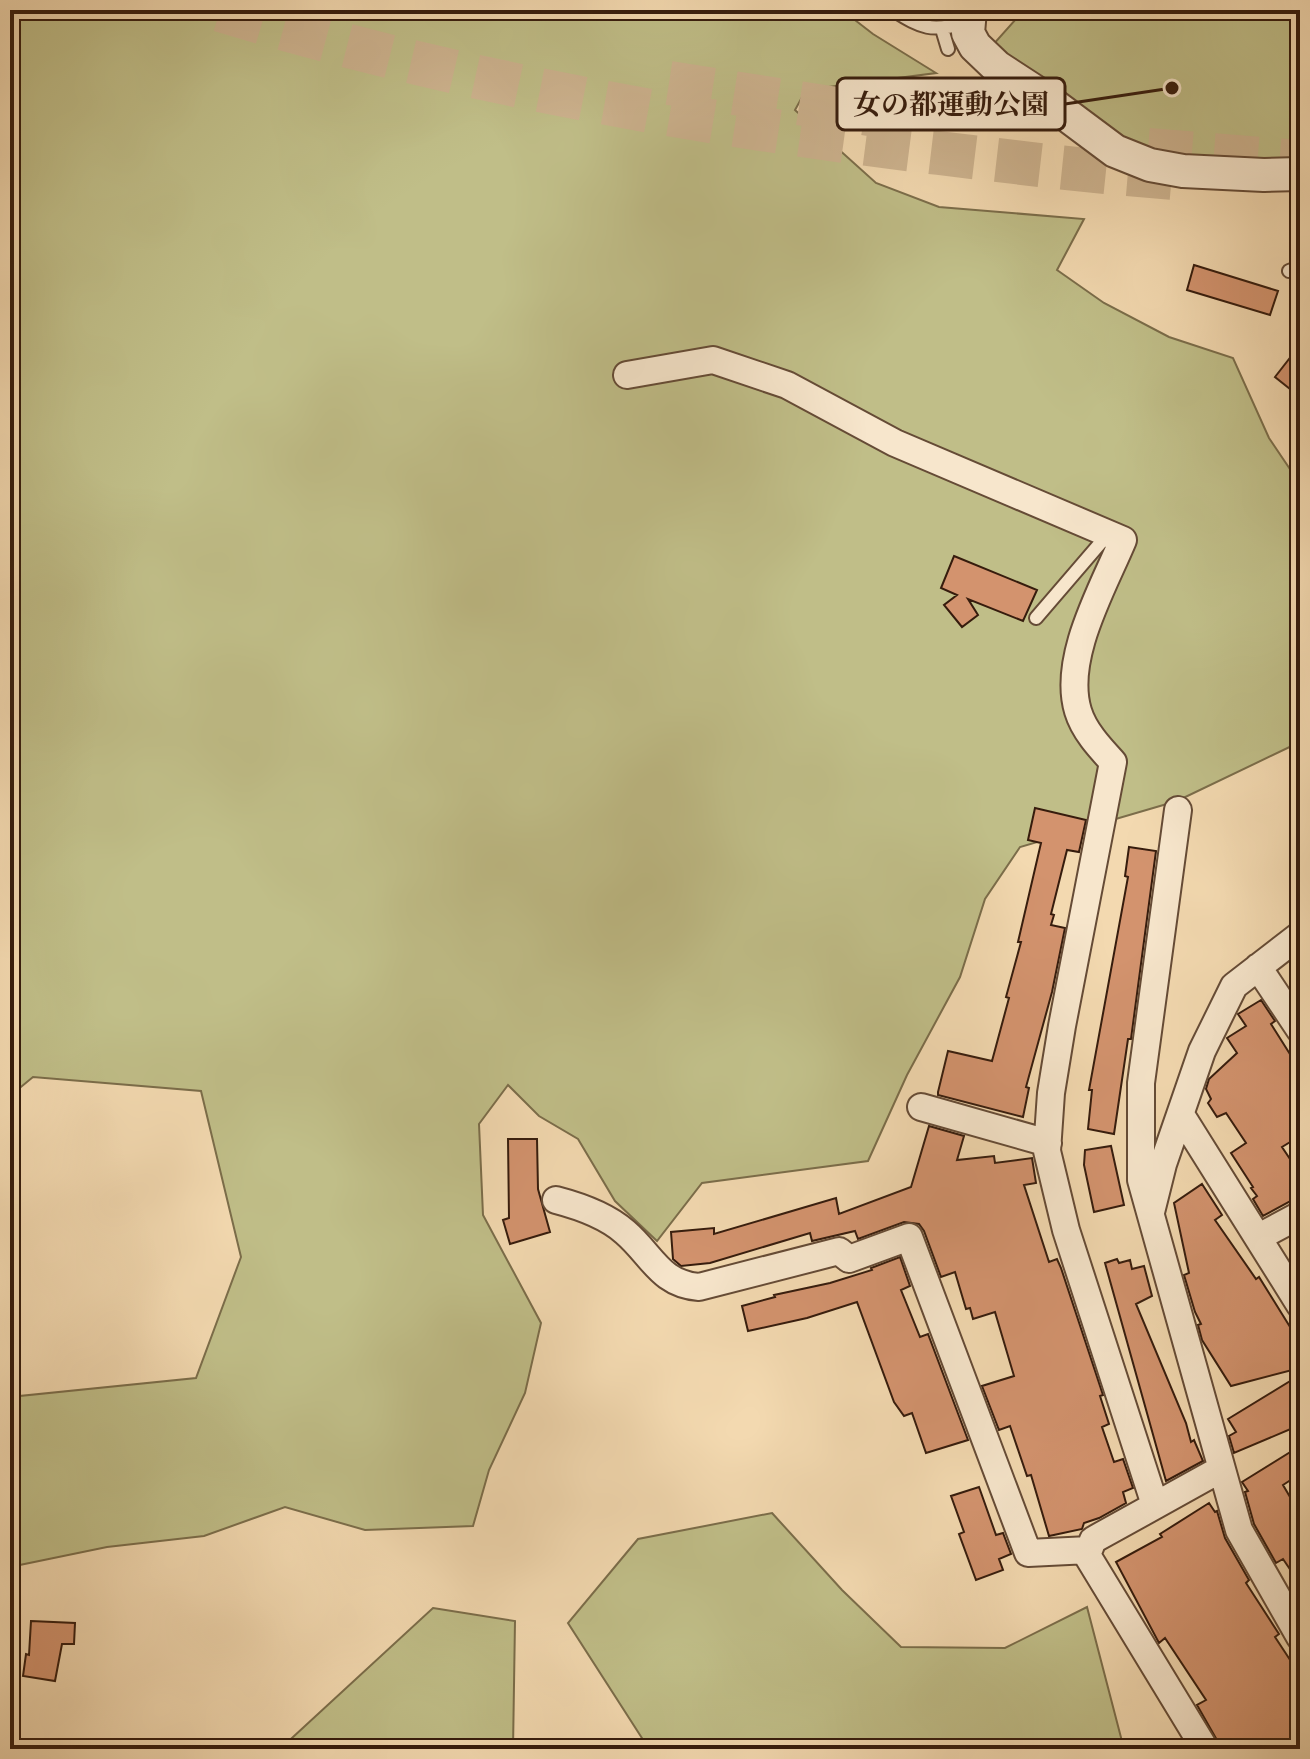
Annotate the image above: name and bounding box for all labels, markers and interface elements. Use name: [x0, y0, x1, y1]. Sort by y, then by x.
callout: 女の都運動公園: [837, 78, 1065, 130]
text: 女の都運動公園: [853, 88, 1049, 123]

